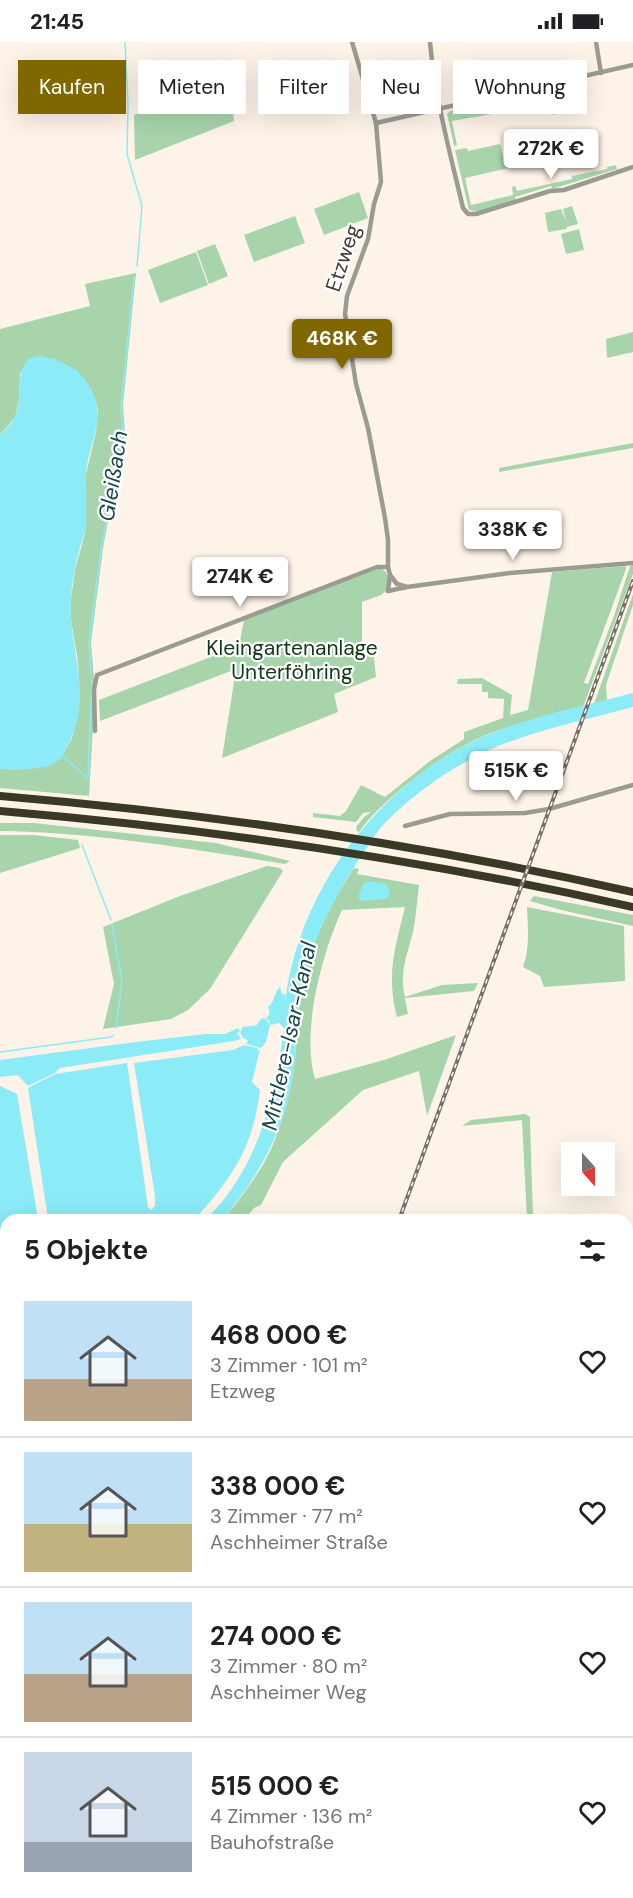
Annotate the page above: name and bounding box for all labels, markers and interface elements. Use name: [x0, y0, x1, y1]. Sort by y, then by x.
text: 21:45: [30, 7, 84, 36]
chip: Kaufen: [18, 60, 126, 114]
chip: Mieten: [138, 60, 246, 114]
chip: Filter: [258, 60, 349, 114]
chip: Neu: [361, 60, 441, 114]
chip: Wohnung: [453, 60, 587, 114]
pin: 272K €: [502, 129, 600, 180]
text: 272K €: [517, 135, 585, 161]
street label: Etzweg: [319, 221, 367, 295]
pin: 468K €: [293, 319, 391, 370]
text: 468K €: [306, 325, 378, 351]
water label: Gleißach: [92, 429, 134, 523]
pin: 338K €: [464, 510, 562, 561]
text: 338K €: [478, 516, 548, 542]
pin: 274K €: [191, 557, 289, 608]
text: 274K €: [206, 563, 274, 589]
park label: Kleingartenanlage Unterföhring: [206, 634, 378, 686]
pin: 515K €: [467, 751, 565, 802]
text: 515K €: [483, 757, 549, 783]
water label: Mittlere-Isar-Kanal: [255, 938, 323, 1133]
north arrow: [561, 1142, 615, 1196]
map controls: [561, 1142, 615, 1196]
text: 5 Objekte: [24, 1233, 148, 1267]
icon: filters: [576, 1234, 609, 1267]
text: 468 000 €: [210, 1318, 348, 1352]
icon: home: [72, 1325, 144, 1397]
icon: heart: [576, 1345, 609, 1378]
text: 3 Zimmer · 101 m²: [210, 1352, 368, 1378]
text: Etzweg: [210, 1378, 276, 1404]
text: 338 000 €: [210, 1469, 346, 1503]
icon: home: [72, 1476, 144, 1548]
icon: heart: [576, 1496, 609, 1529]
text: 3 Zimmer · 77 m²: [210, 1503, 363, 1529]
text: Aschheimer Straße: [210, 1529, 388, 1555]
text: 274 000 €: [210, 1619, 342, 1653]
icon: home: [72, 1626, 144, 1698]
icon: heart: [576, 1646, 609, 1679]
text: 3 Zimmer · 80 m²: [210, 1653, 367, 1679]
text: Aschheimer Weg: [210, 1679, 367, 1705]
text: 515 000 €: [210, 1769, 339, 1803]
icon: home: [72, 1776, 144, 1848]
icon: heart: [576, 1796, 609, 1829]
text: 4 Zimmer · 136 m²: [210, 1803, 372, 1829]
text: Bauhofstraße: [210, 1829, 334, 1855]

